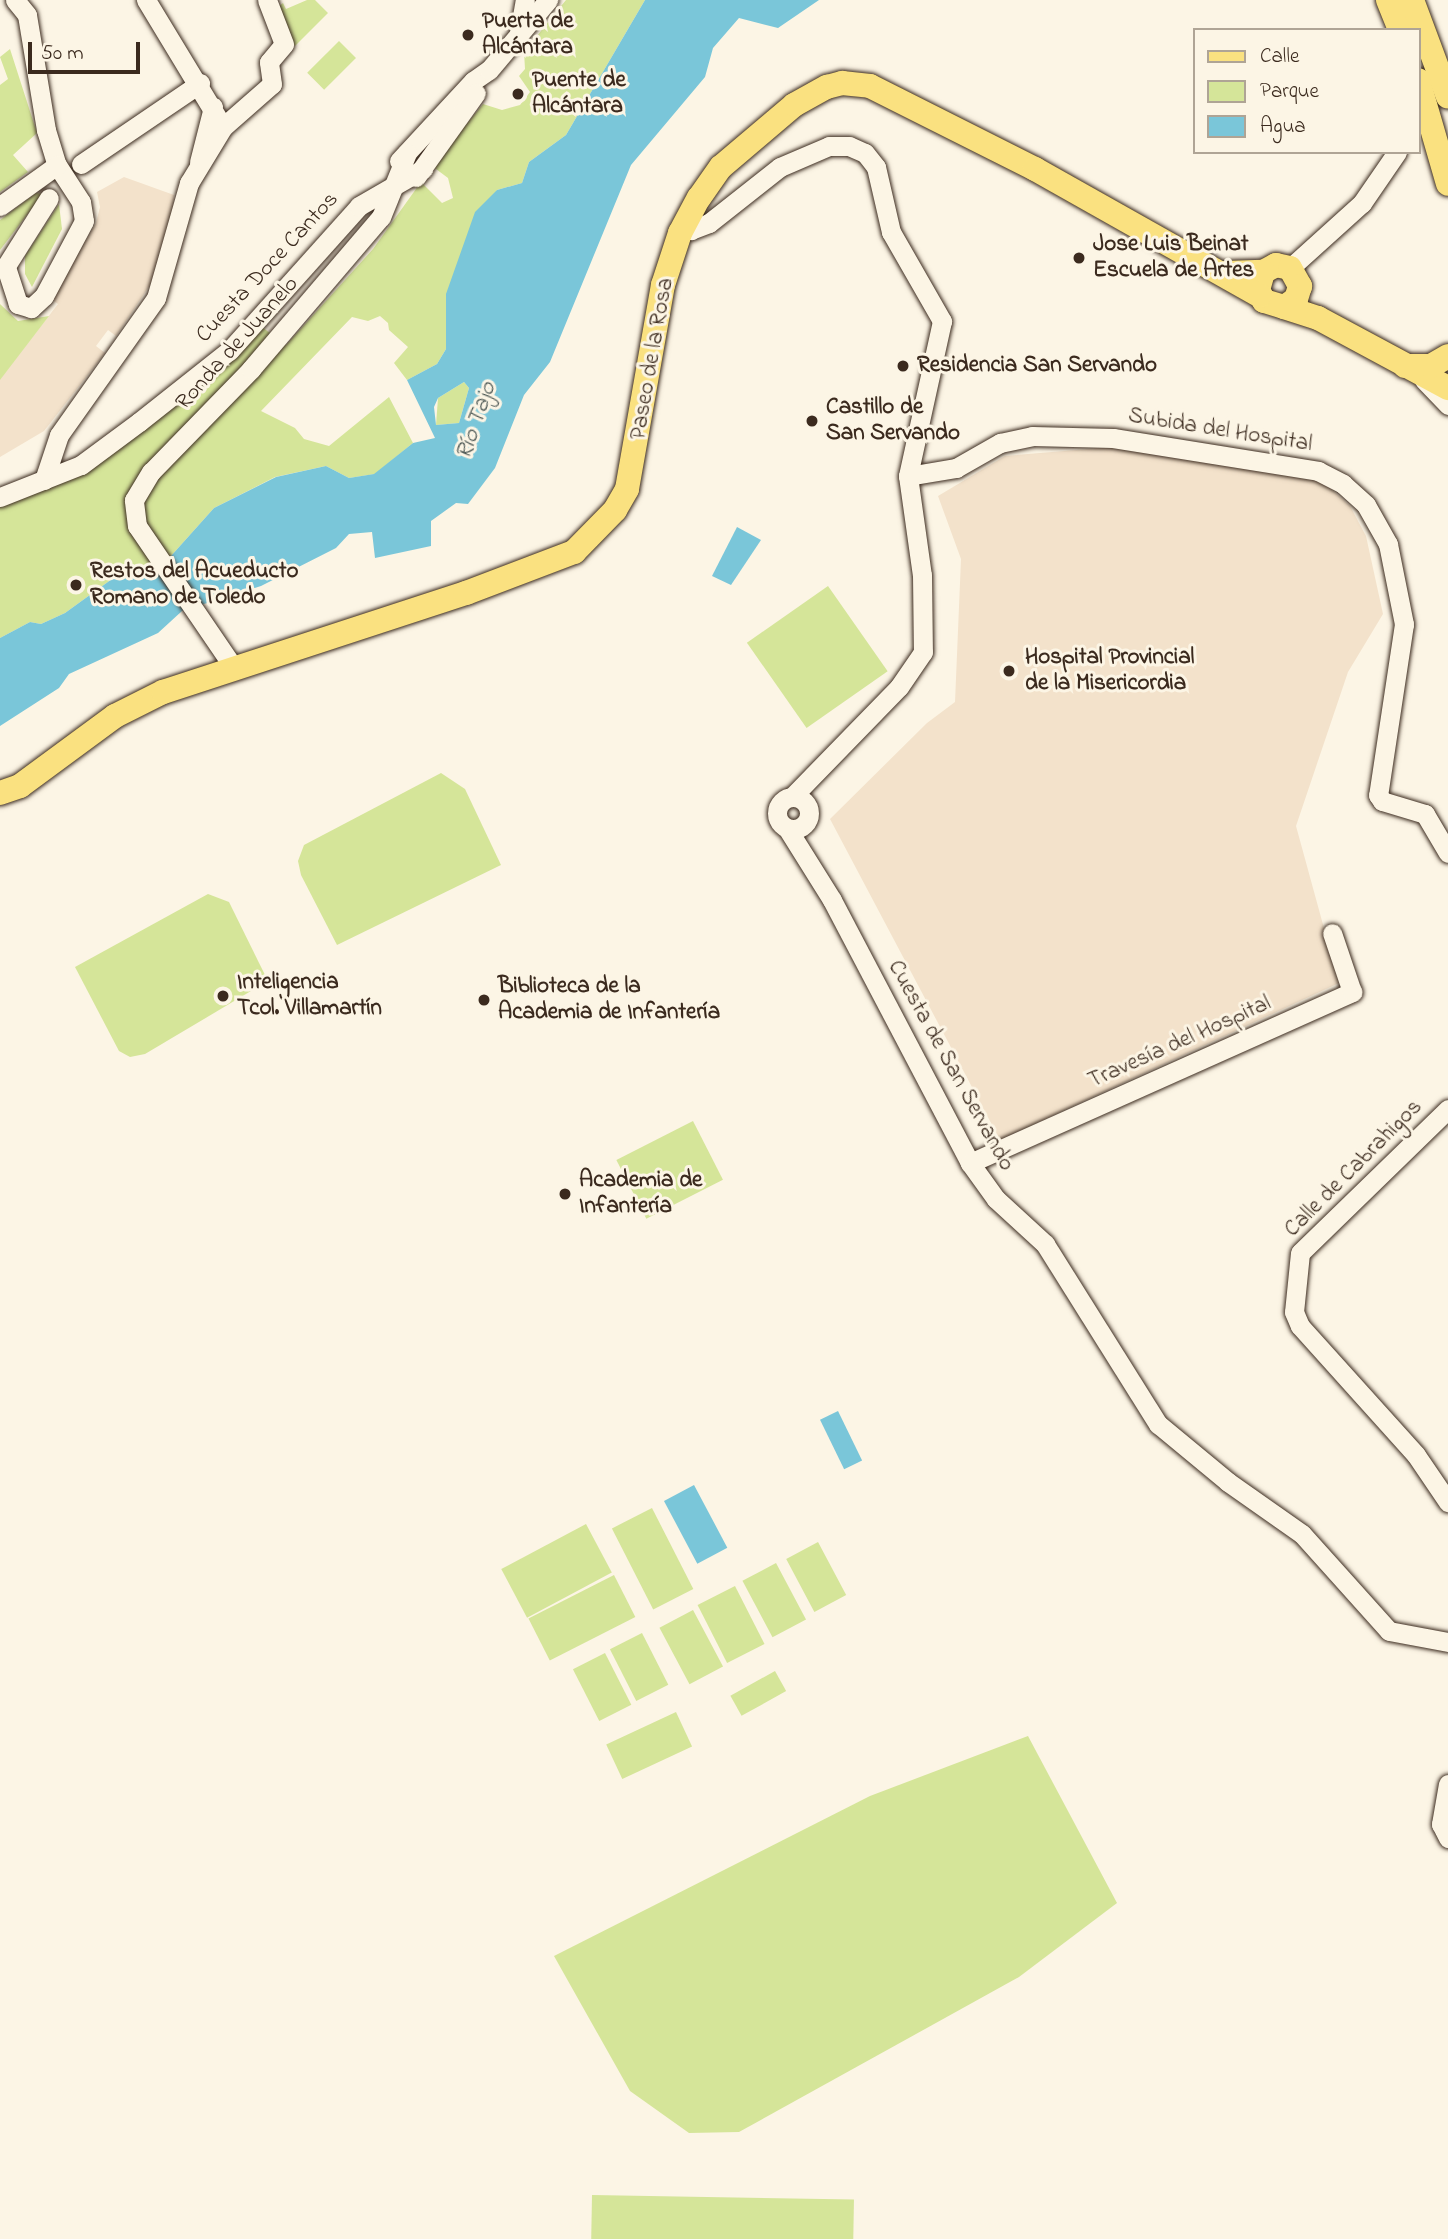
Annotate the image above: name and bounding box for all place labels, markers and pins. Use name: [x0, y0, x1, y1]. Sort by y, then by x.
place label: Puerta de Alcántara: [482, 8, 574, 62]
marker: Puerta de Alcántara: [460, 27, 476, 43]
place label: Puente de Alcántara: [532, 67, 626, 121]
marker: Puente de Alcántara: [510, 86, 526, 102]
place label: Jose Luis Beinat Escuela de Artes: [1093, 231, 1254, 285]
marker: Jose Luis Beinat Escuela de Artes: [1071, 250, 1087, 266]
place label: Residencia San Servando: [917, 352, 1157, 380]
marker: Residencia San Servando: [895, 358, 911, 374]
place label: Castillo de San Servando: [826, 394, 960, 448]
marker: Castillo de San Servando: [804, 413, 820, 429]
place label: Restos del Acueducto Romano de Toledo: [90, 558, 298, 612]
marker: Restos del Acueducto Romano de Toledo: [68, 577, 84, 593]
place label: Hospital Provincial de la Misericordia: [1025, 644, 1194, 698]
marker: Hospital Provincial de la Misericordia: [999, 661, 1019, 681]
place label: Inteligencia Tcol. Villamartín: [237, 969, 382, 1023]
place label: Biblioteca de la Academia de Infantería: [498, 973, 720, 1027]
marker: Inteligencia Tcol. Villamartín: [215, 988, 231, 1004]
marker: Biblioteca de la Academia de Infantería: [476, 992, 492, 1008]
place label: Academia de Infantería: [579, 1167, 702, 1221]
marker: Academia de Infantería: [557, 1186, 573, 1202]

